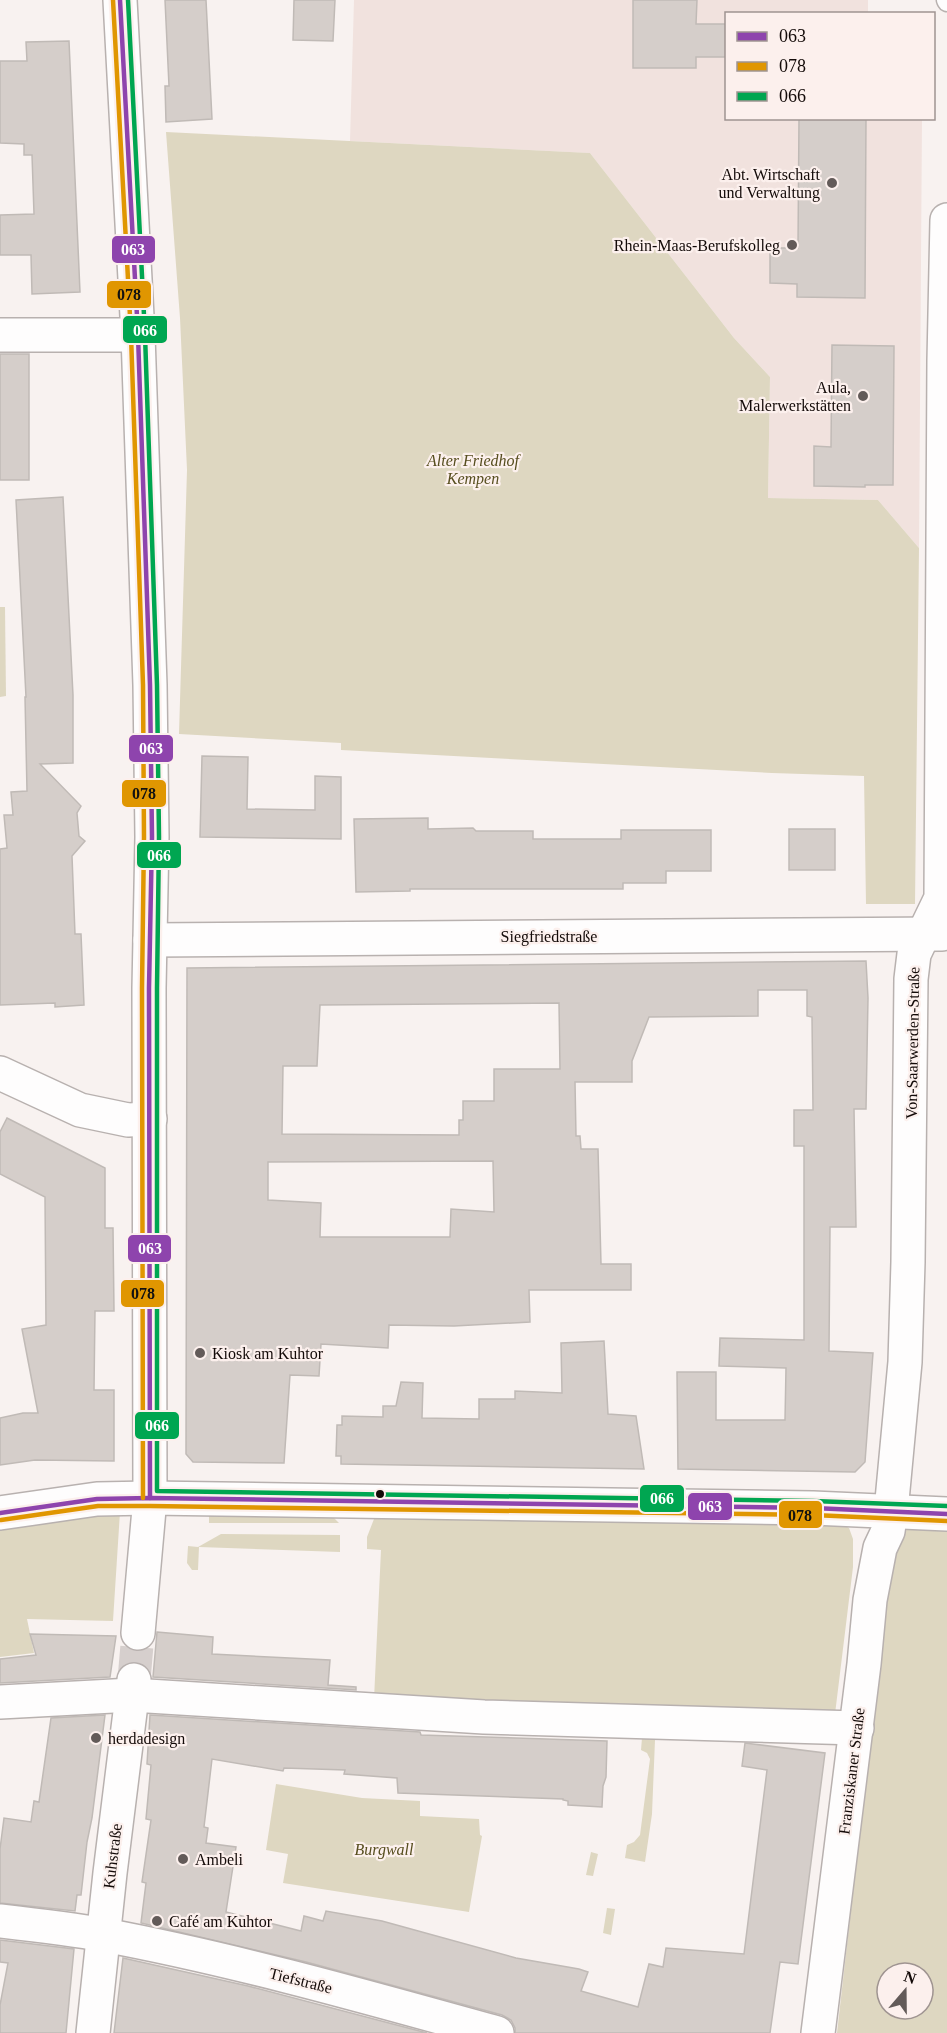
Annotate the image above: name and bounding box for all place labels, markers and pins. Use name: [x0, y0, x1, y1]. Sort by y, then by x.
place label: Abt. Wirtschaft und Verwaltung: [719, 166, 821, 202]
marker: Abt. Wirtschaft und Verwaltung: [825, 176, 839, 190]
place label: Rhein-Maas-Berufskolleg: [614, 237, 780, 255]
marker: Rhein-Maas-Berufskolleg: [785, 238, 799, 252]
place label: Aula, Malerwerkstätten: [739, 379, 851, 414]
marker: Aula, Malerwerkstätten: [856, 389, 870, 403]
place label: Kiosk am Kuhtor: [212, 1345, 324, 1362]
marker: Kiosk am Kuhtor: [193, 1346, 207, 1360]
unlabelled marker: [374, 1488, 386, 1500]
place label: herdadesign: [108, 1730, 185, 1748]
marker: herdadesign: [89, 1731, 103, 1745]
place label: Ambeli: [195, 1851, 244, 1868]
marker: Ambeli: [176, 1852, 190, 1866]
place label: Café am Kuhtor: [169, 1913, 273, 1930]
marker: Café am Kuhtor: [150, 1914, 164, 1928]

